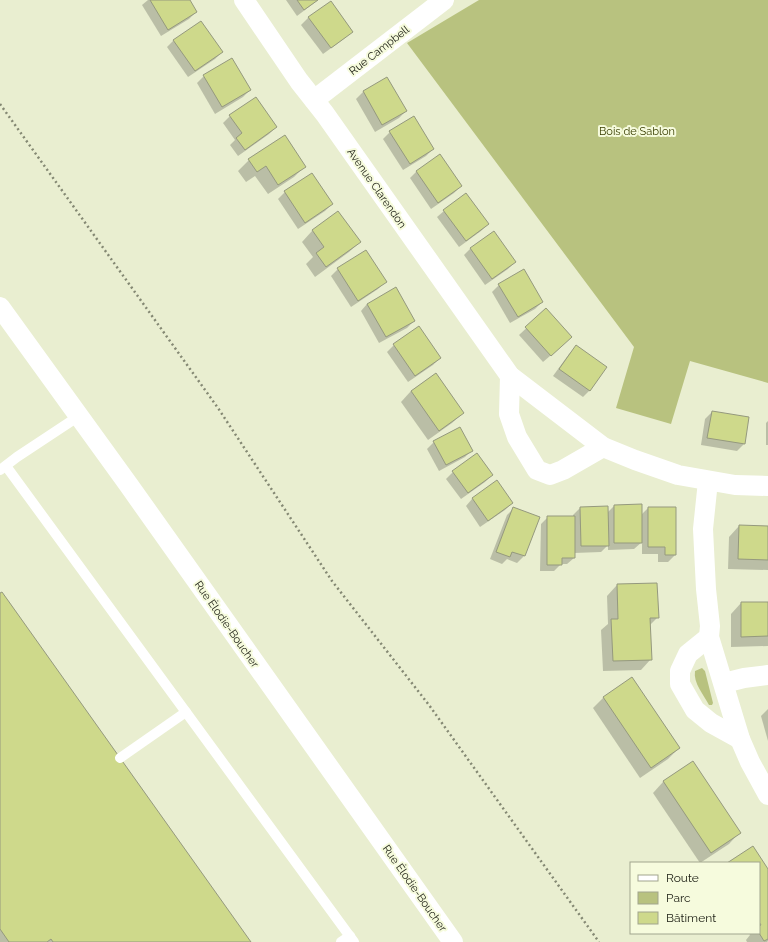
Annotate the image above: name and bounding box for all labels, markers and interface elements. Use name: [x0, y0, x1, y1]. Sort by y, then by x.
street label: Rue Campbell: [347, 23, 412, 78]
park label: Bois de Sablon: [599, 125, 675, 138]
street label: Avenue Clarendon: [344, 146, 409, 231]
street label: Rue Élodie-Boucher: [192, 578, 262, 670]
street label: Rue Élodie-Boucher: [380, 842, 450, 934]
legend: [630, 862, 760, 934]
text: Route: [666, 871, 699, 885]
text: Parc: [666, 891, 691, 905]
text: Bâtiment: [666, 911, 716, 925]

